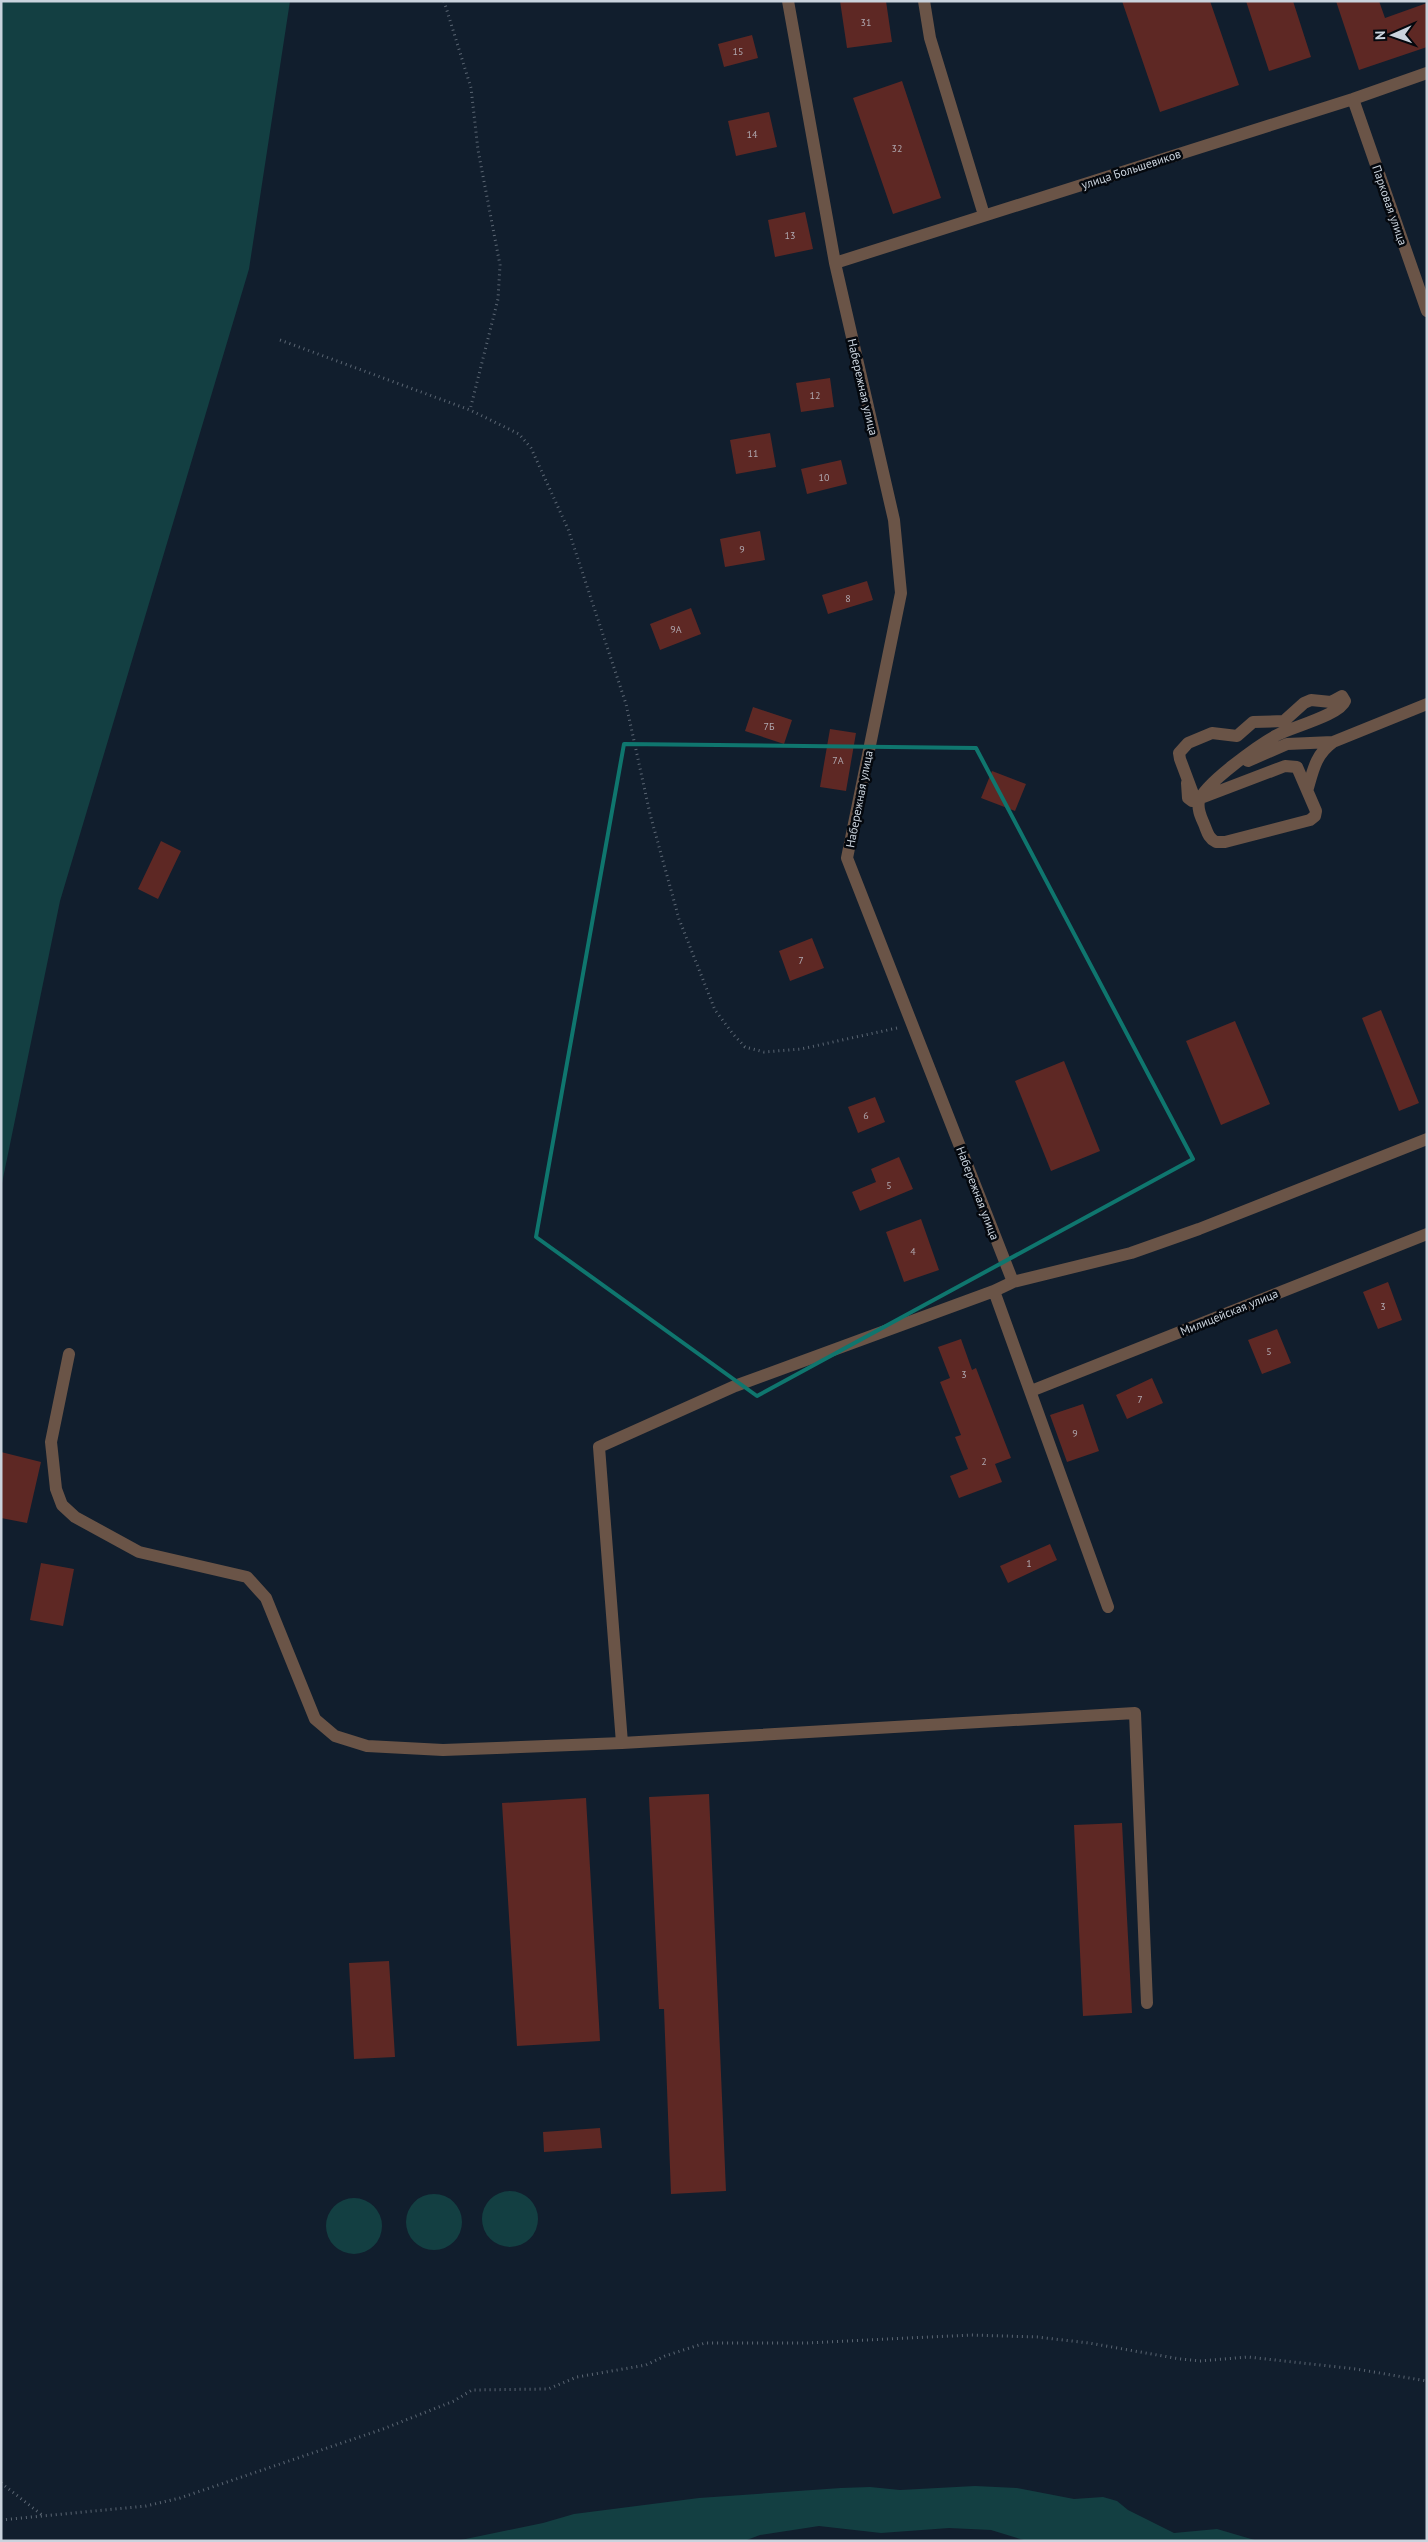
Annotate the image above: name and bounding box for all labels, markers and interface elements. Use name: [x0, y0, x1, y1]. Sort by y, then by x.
north arrow: [1368, 10, 1418, 60]
house number: 31: [861, 16, 871, 29]
text: N: [1371, 31, 1389, 40]
house number: 15: [733, 45, 743, 58]
house number: 14: [747, 128, 758, 141]
house number: 32: [892, 142, 902, 155]
street label: улица Большевиков: [1079, 146, 1183, 192]
street label: Парковая улица: [1369, 163, 1411, 247]
house number: 13: [785, 229, 795, 242]
street label: Набережная улица: [845, 337, 881, 437]
house number: 12: [810, 389, 820, 402]
house number: 11: [748, 447, 758, 460]
house number: 10: [819, 471, 830, 484]
house number: 9: [739, 543, 745, 556]
house number: 8: [845, 592, 851, 605]
house number: 9А: [670, 623, 682, 636]
house number: 7Б: [764, 720, 775, 733]
street label: Набережная улица: [842, 749, 876, 849]
house number: 7А: [832, 754, 844, 767]
house number: 7: [798, 954, 804, 967]
house number: 6: [863, 1109, 869, 1122]
street label: Набережная улица: [953, 1144, 1003, 1242]
house number: 5: [886, 1179, 892, 1192]
house number: 4: [910, 1245, 916, 1258]
street label: Милицейская улица: [1178, 1285, 1280, 1339]
house number: 3: [1380, 1300, 1386, 1313]
house number: 5: [1266, 1345, 1272, 1358]
house number: 3: [961, 1368, 967, 1381]
house number: 7: [1137, 1393, 1143, 1406]
house number: 9: [1072, 1427, 1078, 1440]
house number: 2: [981, 1455, 987, 1468]
house number: 1: [1026, 1557, 1032, 1570]

